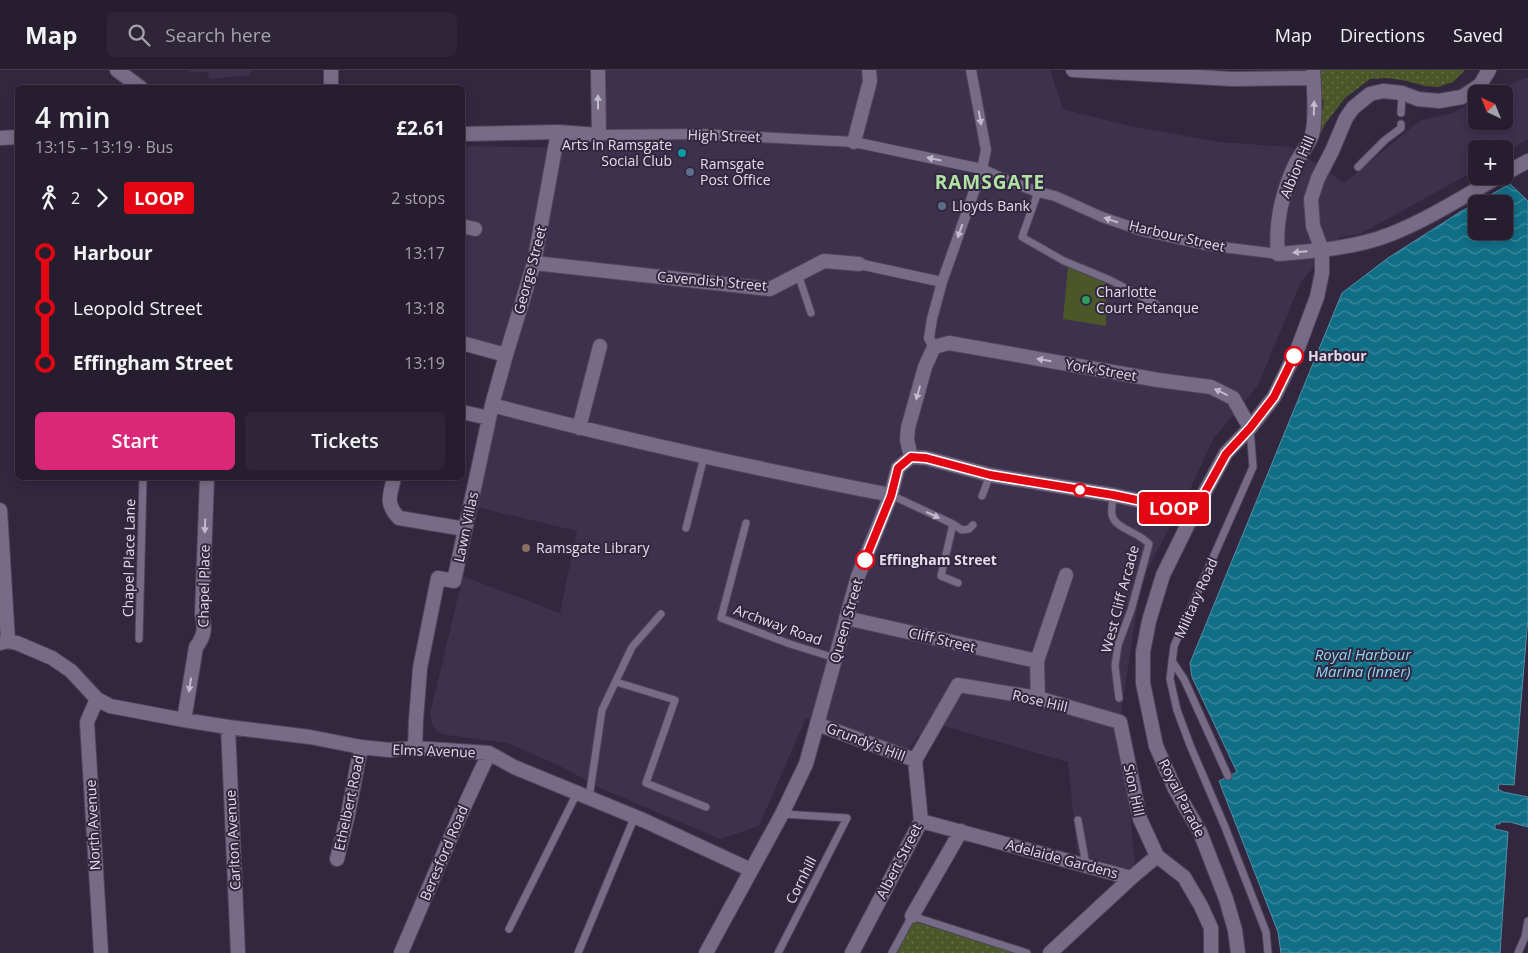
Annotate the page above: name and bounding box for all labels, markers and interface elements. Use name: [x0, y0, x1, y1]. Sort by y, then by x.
search box: [107, 12, 457, 57]
text: Map: [25, 18, 77, 51]
icon: search: [125, 21, 153, 49]
text: Search here: [165, 22, 271, 48]
text: Map: [1275, 23, 1312, 47]
text: Directions: [1340, 23, 1425, 47]
text: Saved: [1453, 23, 1503, 47]
north arrow: [1468, 85, 1512, 130]
map controls: [1468, 85, 1513, 240]
one-way arrow: [594, 94, 602, 110]
text: 4 min: [35, 98, 111, 136]
one-way arrow: [1310, 100, 1318, 116]
one-way arrow: [977, 110, 985, 126]
text: £2.61: [396, 115, 445, 141]
street label: High Street: [687, 125, 761, 146]
street label: Albion Hill: [1275, 133, 1318, 201]
place label: Arts in Ramsgate Social Club: [562, 135, 672, 170]
text: 13:15 – 13:19 · Bus: [35, 136, 173, 158]
button: +: [1468, 140, 1513, 185]
marker: Arts in Ramsgate Social Club: [676, 147, 688, 159]
place label: Ramsgate Post Office: [700, 154, 771, 189]
one-way arrow: [927, 155, 942, 163]
marker: Ramsgate Post Office: [684, 166, 696, 178]
district label: RAMSGATE: [935, 169, 1045, 195]
icon: walk: [35, 184, 63, 212]
icon: forward: [88, 184, 116, 212]
text: LOOP: [134, 186, 184, 210]
text: 2: [71, 187, 80, 209]
text: 2 stops: [391, 187, 445, 209]
button: −: [1468, 195, 1513, 240]
place label: Lloyds Bank: [952, 196, 1031, 215]
marker: Lloyds Bank: [936, 200, 948, 212]
street label: Harbour Street: [1127, 215, 1227, 256]
one-way arrow: [1103, 216, 1118, 223]
street label: George Street: [509, 224, 550, 316]
one-way arrow: [956, 224, 964, 239]
text: Harbour: [73, 240, 153, 266]
text: 13:17: [404, 242, 445, 264]
one-way arrow: [1291, 249, 1307, 257]
street label: Cavendish Street: [656, 266, 768, 295]
place label: Charlotte Court Petanque: [1096, 282, 1199, 317]
marker: Charlotte Court Petanque: [1080, 294, 1092, 306]
text: Leopold Street: [73, 295, 203, 321]
text: 13:18: [404, 297, 445, 319]
marker: Harbour: [1284, 346, 1304, 366]
place label: Harbour: [1308, 346, 1367, 365]
text: Effingham Street: [73, 350, 233, 376]
text: 13:19: [404, 352, 445, 374]
street label: York Street: [1064, 354, 1138, 385]
one-way arrow: [1037, 356, 1052, 364]
one-way arrow: [913, 386, 921, 401]
one-way arrow: [1214, 388, 1228, 396]
button: Start: [35, 412, 235, 470]
button: Tickets: [245, 412, 445, 470]
unlabelled marker: [1073, 483, 1087, 497]
street label: Lawn Villas: [449, 490, 482, 564]
line badge: LOOP: [1139, 492, 1209, 524]
text: LOOP: [1149, 496, 1199, 520]
street label: Chapel Place Lane: [118, 499, 139, 617]
one-way arrow: [926, 511, 940, 519]
one-way arrow: [201, 518, 209, 534]
place label: Ramsgate Library: [536, 538, 651, 557]
marker: Ramsgate Library: [520, 542, 532, 554]
street label: West Cliff Arcade: [1096, 543, 1143, 655]
street label: Chapel Place: [193, 544, 214, 628]
marker: Effingham Street: [855, 550, 875, 570]
place label: Effingham Street: [879, 550, 997, 569]
street label: Military Road: [1169, 555, 1222, 641]
street label: Queen Street: [824, 577, 867, 665]
street label: Archway Road: [731, 600, 825, 649]
street label: Cliff Street: [907, 623, 977, 656]
water label: Royal Harbour Marina (Inner): [1315, 644, 1412, 681]
one-way arrow: [185, 677, 193, 693]
street label: Rose Hill: [1011, 685, 1070, 716]
street label: Grundy's Hill: [824, 718, 908, 765]
street label: Elms Avenue: [392, 740, 476, 761]
street label: Ethelbert Road: [329, 754, 368, 852]
street label: Royal Parade: [1155, 756, 1210, 840]
street label: Sion Hill: [1120, 762, 1149, 818]
street label: North Avenue: [81, 779, 104, 871]
street label: Carlton Avenue: [220, 789, 245, 891]
street label: Beresford Road: [415, 802, 472, 903]
street label: Albert Street: [871, 820, 926, 902]
street label: Adelaide Gardens: [1004, 834, 1121, 883]
street label: Cornhill: [781, 853, 821, 907]

